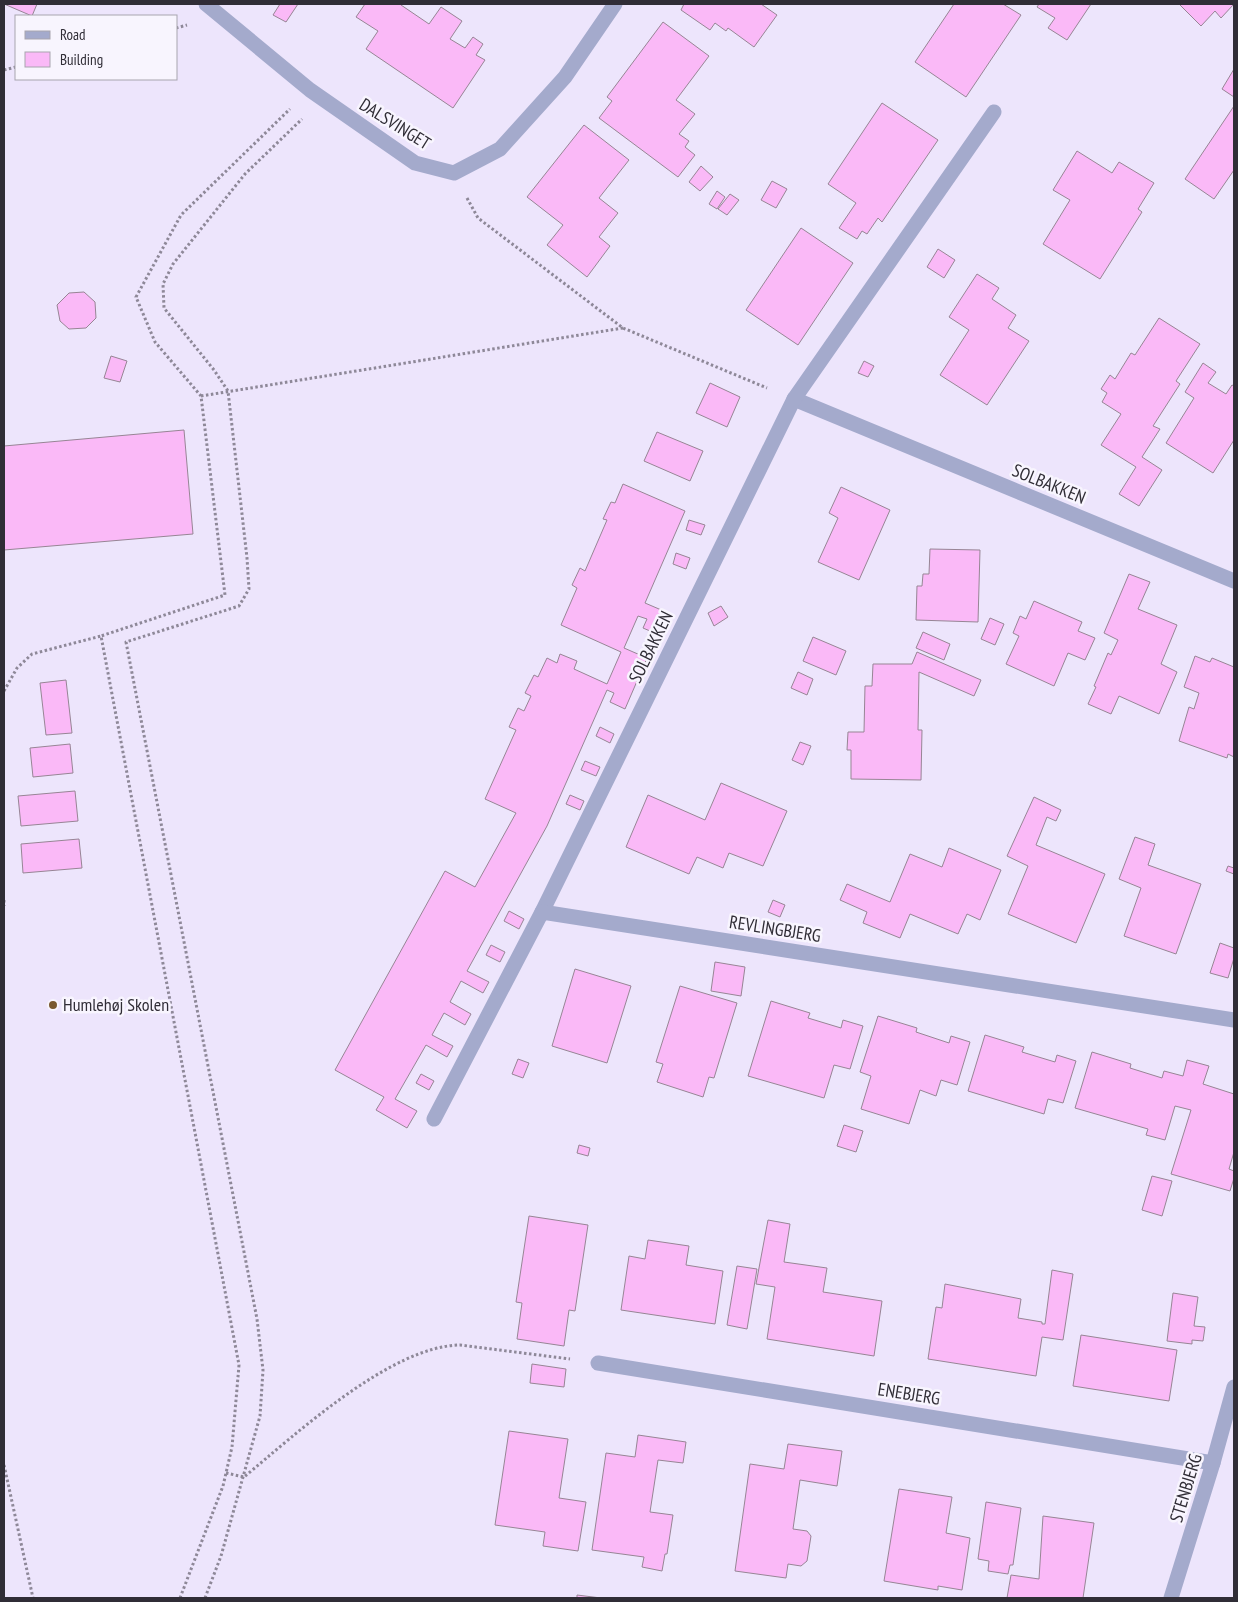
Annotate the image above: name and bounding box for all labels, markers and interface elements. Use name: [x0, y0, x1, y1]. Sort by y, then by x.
legend: [15, 15, 178, 80]
text: Road: [60, 25, 86, 44]
text: Building: [60, 50, 103, 69]
street label: DALSVINGET: [355, 93, 435, 154]
street label: SOLBAKKEN: [1009, 458, 1089, 509]
street label: SOLBAKKEN: [623, 607, 678, 687]
street label: REVLINGBJERG: [728, 910, 823, 947]
place label: Humlehøj Skolen: [63, 993, 169, 1016]
marker: Humlehøj Skolen: [47, 999, 59, 1011]
street label: ENEBJERG: [876, 1377, 942, 1410]
street label: STENBJERG: [1164, 1451, 1207, 1525]

